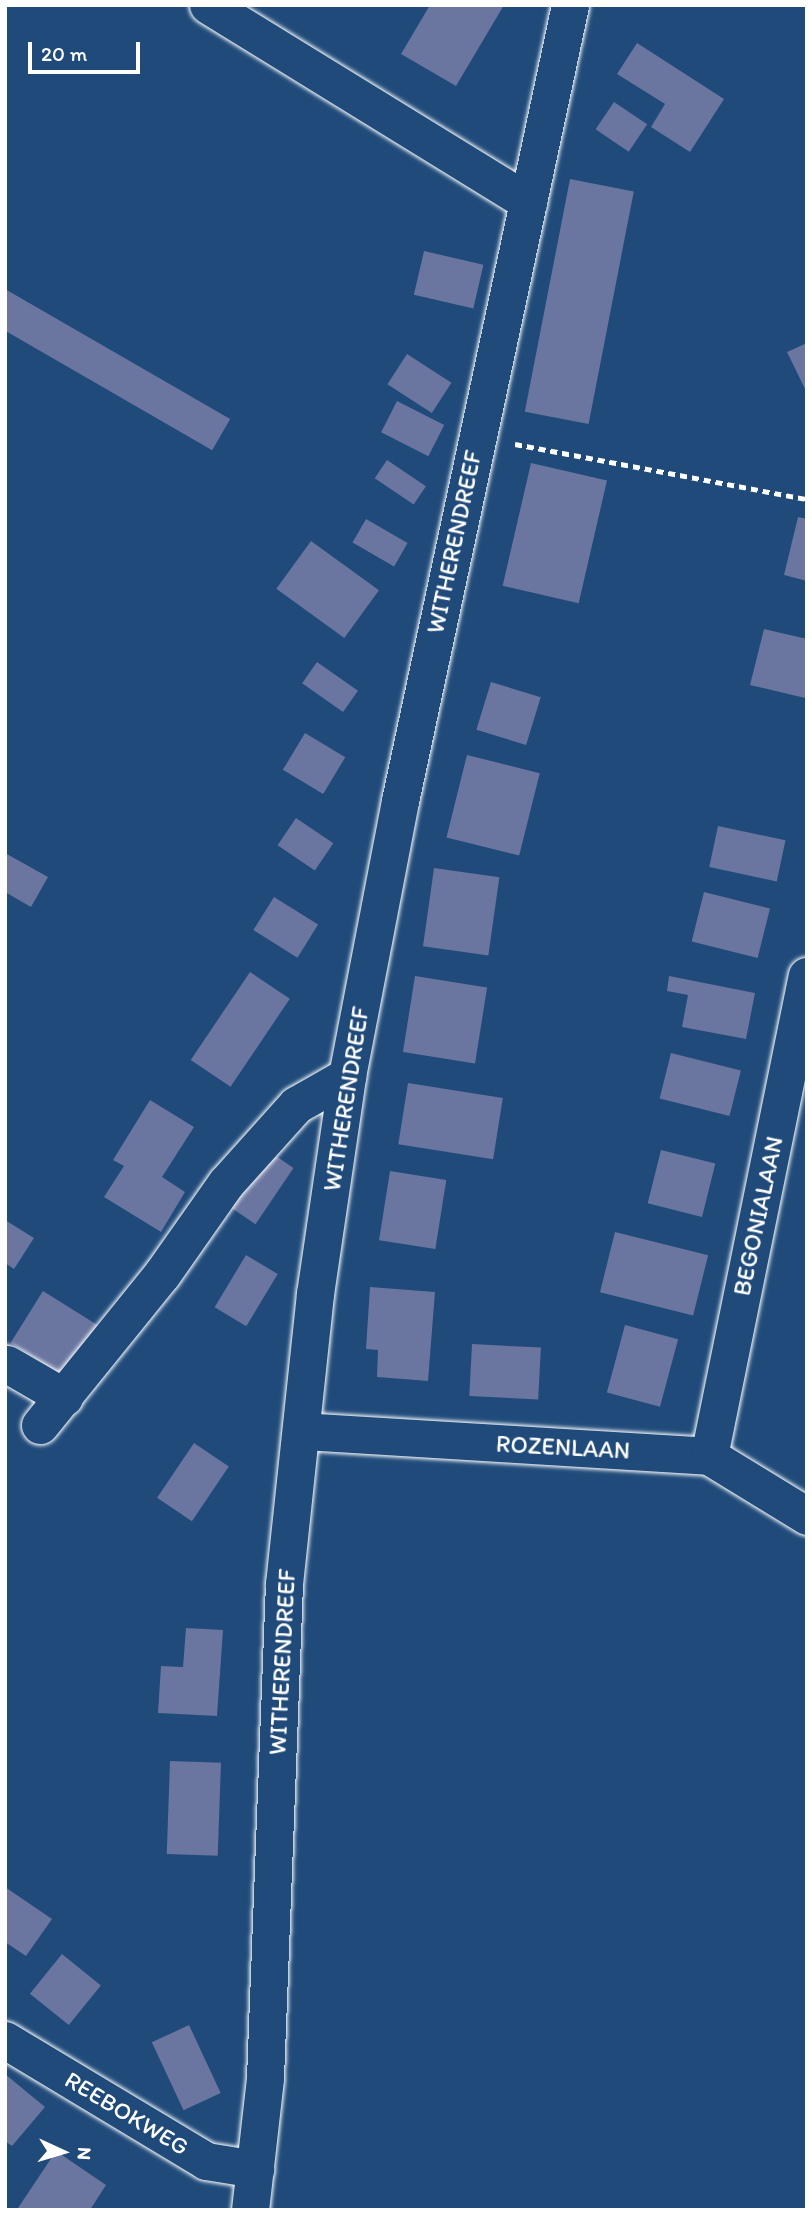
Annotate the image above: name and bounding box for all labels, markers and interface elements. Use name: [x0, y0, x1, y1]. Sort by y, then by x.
scale bar: [32, 28, 144, 72]
text: 20 m: [41, 41, 87, 66]
street label: WITHERENDREEF: [421, 448, 487, 636]
street label: WITHERENDREEF: [317, 1005, 375, 1193]
street label: BEGONIALAAN: [727, 1134, 789, 1298]
street label: ROZENLAAN: [495, 1429, 631, 1465]
street label: WITHERENDREEF: [263, 1568, 301, 1756]
street label: REEBOKWEG: [60, 2065, 194, 2161]
north arrow: [28, 2117, 98, 2187]
text: N: [73, 2146, 96, 2161]

